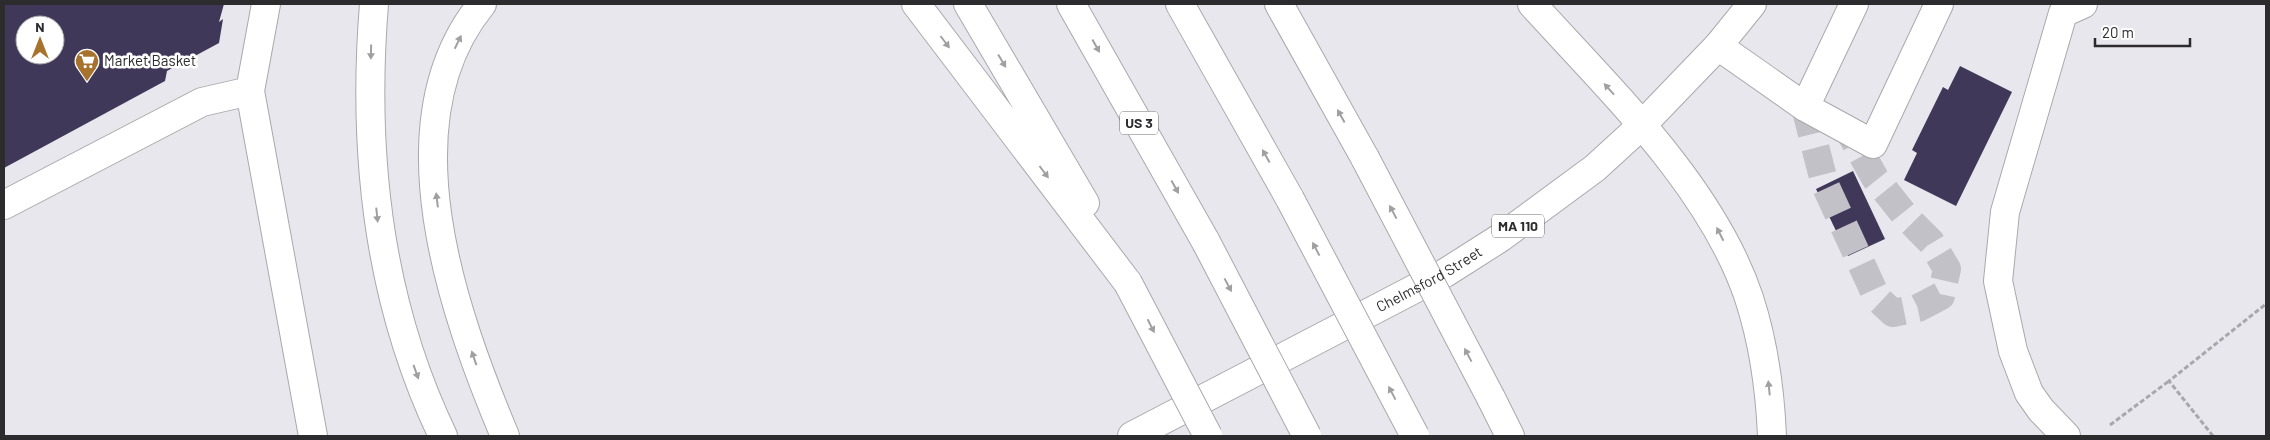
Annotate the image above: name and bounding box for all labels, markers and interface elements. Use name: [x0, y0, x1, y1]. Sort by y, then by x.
north arrow: [15, 15, 65, 65]
scale bar: [2095, 15, 2190, 47]
text: N: [35, 18, 45, 35]
text: 20 m: [2102, 23, 2134, 41]
one-way arrow: [454, 35, 462, 49]
one-way arrow: [940, 35, 951, 48]
one-way arrow: [1091, 39, 1100, 52]
one-way arrow: [367, 45, 375, 61]
supermarket icon: Market Basket: [74, 48, 100, 82]
place label: Market Basket: [104, 51, 196, 69]
one-way arrow: [998, 54, 1007, 67]
one-way arrow: [1603, 84, 1615, 96]
one-way arrow: [1337, 108, 1345, 123]
road number: US 3: [1120, 112, 1158, 134]
one-way arrow: [1262, 149, 1270, 164]
one-way arrow: [1038, 165, 1049, 178]
one-way arrow: [1171, 181, 1180, 194]
one-way arrow: [433, 192, 441, 208]
one-way arrow: [1389, 204, 1397, 219]
one-way arrow: [373, 207, 381, 223]
road number: MA 110: [1492, 215, 1544, 238]
one-way arrow: [1716, 227, 1724, 241]
street label: Chelmsford Street: [1373, 242, 1485, 315]
one-way arrow: [1312, 243, 1321, 256]
one-way arrow: [1224, 278, 1232, 293]
one-way arrow: [1147, 319, 1155, 334]
one-way arrow: [1464, 349, 1473, 362]
one-way arrow: [470, 350, 478, 365]
one-way arrow: [412, 365, 420, 380]
one-way arrow: [1765, 379, 1773, 395]
one-way arrow: [1388, 386, 1396, 400]

